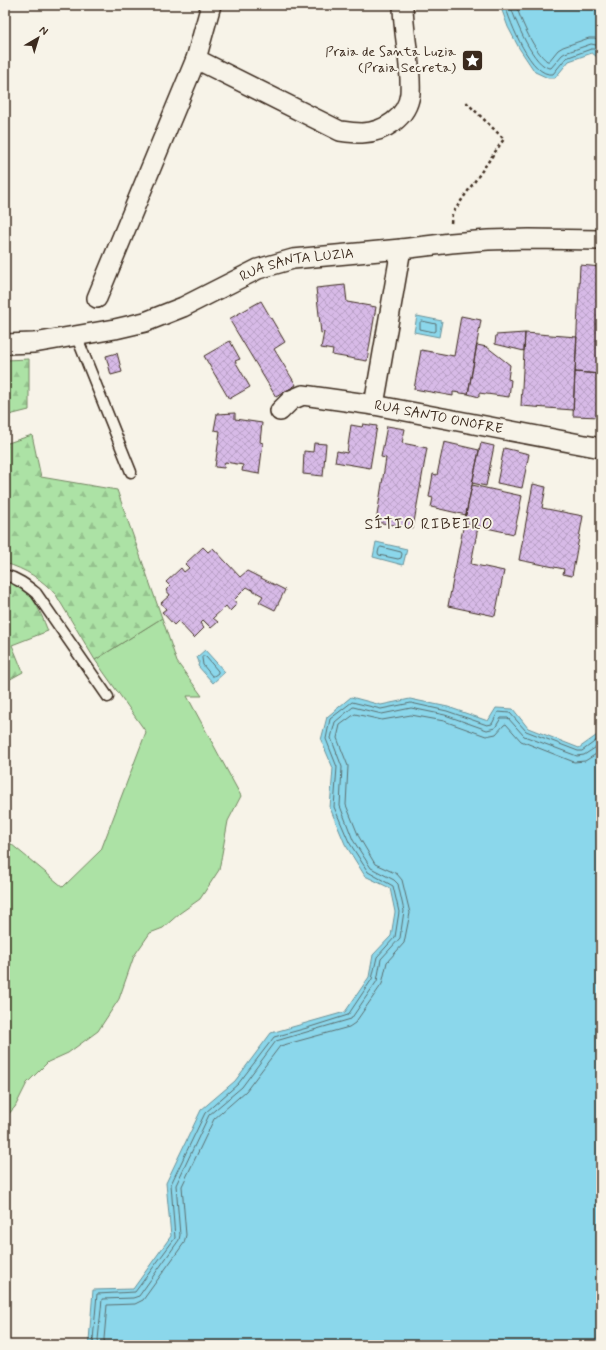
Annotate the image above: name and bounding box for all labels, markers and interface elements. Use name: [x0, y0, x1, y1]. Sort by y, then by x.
north arrow: [18, 18, 58, 58]
text: N: [36, 23, 51, 39]
place label: Praia de Santa Luzia (Praia Secreta): [325, 43, 457, 77]
place icon: Praia de Santa Luzia (Praia Secreta): [459, 47, 485, 73]
street label: RUA SANTA LUZIA: [237, 244, 355, 286]
street label: RUA SANTO ONOFRE: [373, 396, 504, 438]
district label: SÍTIO RIBEIRO: [365, 514, 493, 535]

